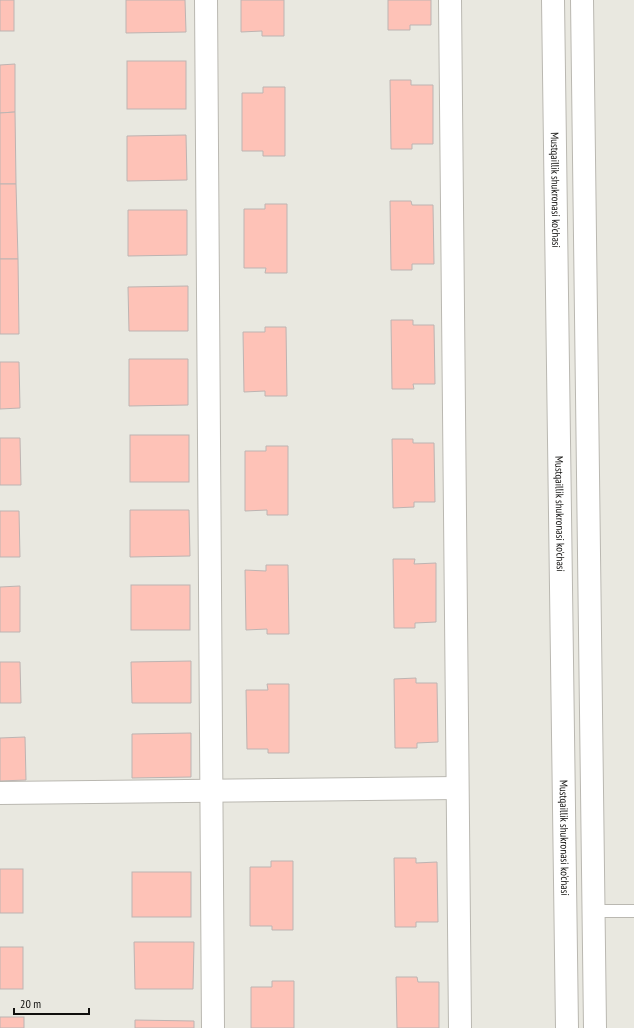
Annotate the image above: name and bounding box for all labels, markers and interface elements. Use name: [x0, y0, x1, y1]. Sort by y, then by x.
street label: Mustqaillik shukronasi ko'chasi: [548, 132, 563, 248]
street label: Mustqaillik shukronasi ko'chasi: [552, 456, 568, 572]
street label: Mustqaillik shukronasi ko'chasi: [557, 780, 572, 896]
scale bar: [14, 990, 89, 1016]
text: 20 m: [20, 996, 41, 1011]

